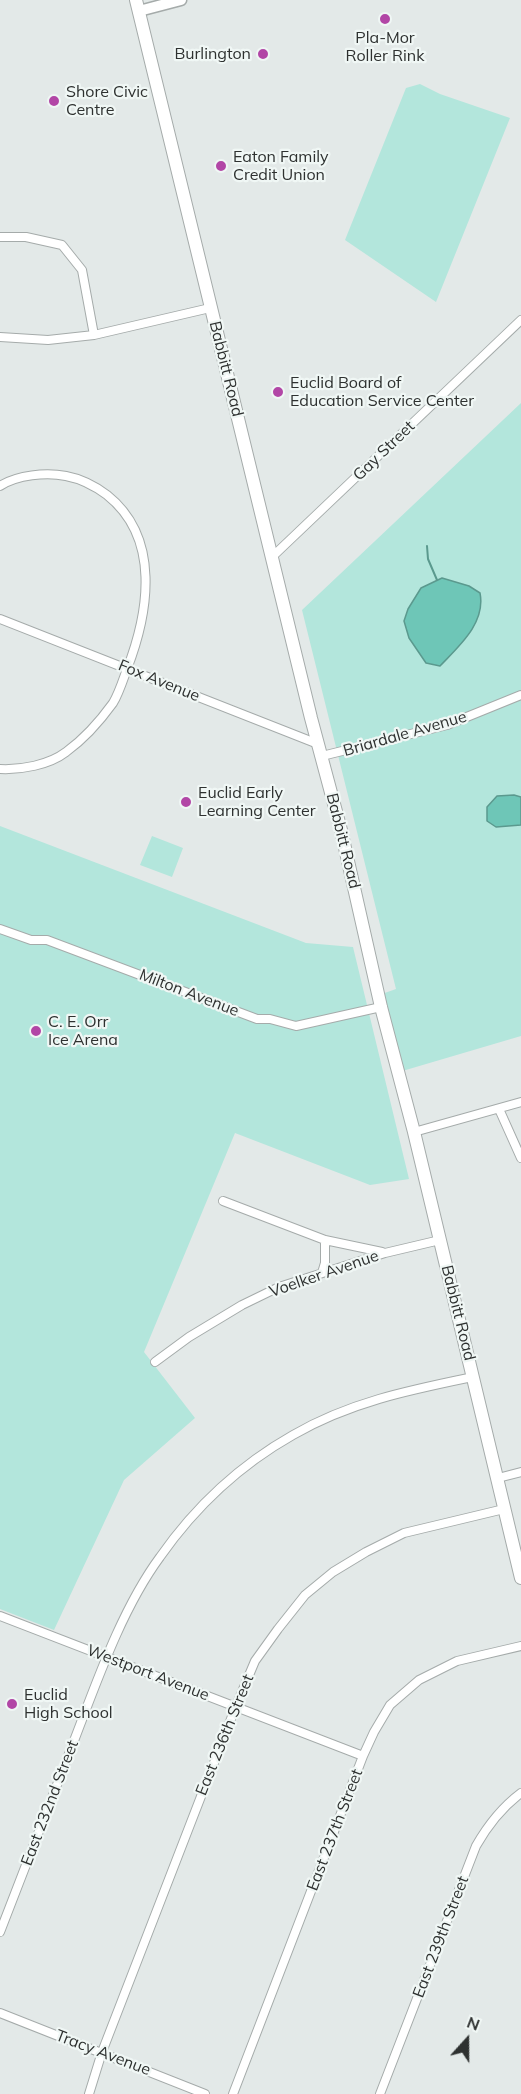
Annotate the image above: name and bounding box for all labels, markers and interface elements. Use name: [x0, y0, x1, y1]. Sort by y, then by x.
marker: Pla-Mor Roller Rink: [378, 12, 392, 26]
place label: Pla-Mor Roller Rink: [346, 28, 424, 66]
place label: Burlington: [174, 44, 251, 64]
marker: Burlington: [256, 47, 270, 61]
place label: Shore Civic Centre: [66, 82, 148, 120]
marker: Shore Civic Centre: [47, 94, 61, 108]
place label: Eaton Family Credit Union: [233, 147, 329, 185]
marker: Eaton Family Credit Union: [214, 159, 228, 173]
street label: Babbitt Road: [205, 319, 247, 419]
place label: Euclid Board of Education Service Center: [290, 373, 474, 411]
marker: Euclid Board of Education Service Center: [271, 385, 285, 399]
street label: Gay Street: [349, 417, 419, 485]
street label: Fox Avenue: [115, 656, 203, 706]
street label: Briardale Avenue: [341, 707, 469, 761]
place label: Euclid Early Learning Center: [198, 783, 316, 821]
street label: Babbitt Road: [322, 791, 364, 891]
marker: Euclid Early Learning Center: [179, 795, 193, 809]
street label: Milton Avenue: [136, 965, 242, 1021]
place label: C. E. Orr Ice Arena: [48, 1012, 118, 1050]
marker: C. E. Orr Ice Arena: [29, 1024, 43, 1038]
street label: Voelker Avenue: [267, 1246, 381, 1302]
street label: Babbitt Road: [437, 1263, 479, 1363]
street label: Westport Avenue: [84, 1641, 212, 1705]
street label: East 236th Street: [192, 1672, 258, 1798]
place label: Euclid High School: [24, 1685, 113, 1723]
marker: Euclid High School: [5, 1697, 19, 1711]
street label: East 232nd Street: [17, 1738, 83, 1868]
street label: East 237th Street: [303, 1766, 367, 1894]
street label: East 239th Street: [409, 1873, 473, 2001]
north arrow: [437, 2010, 497, 2070]
text: N: [464, 2012, 483, 2035]
street label: Tracy Avenue: [53, 2026, 153, 2080]

